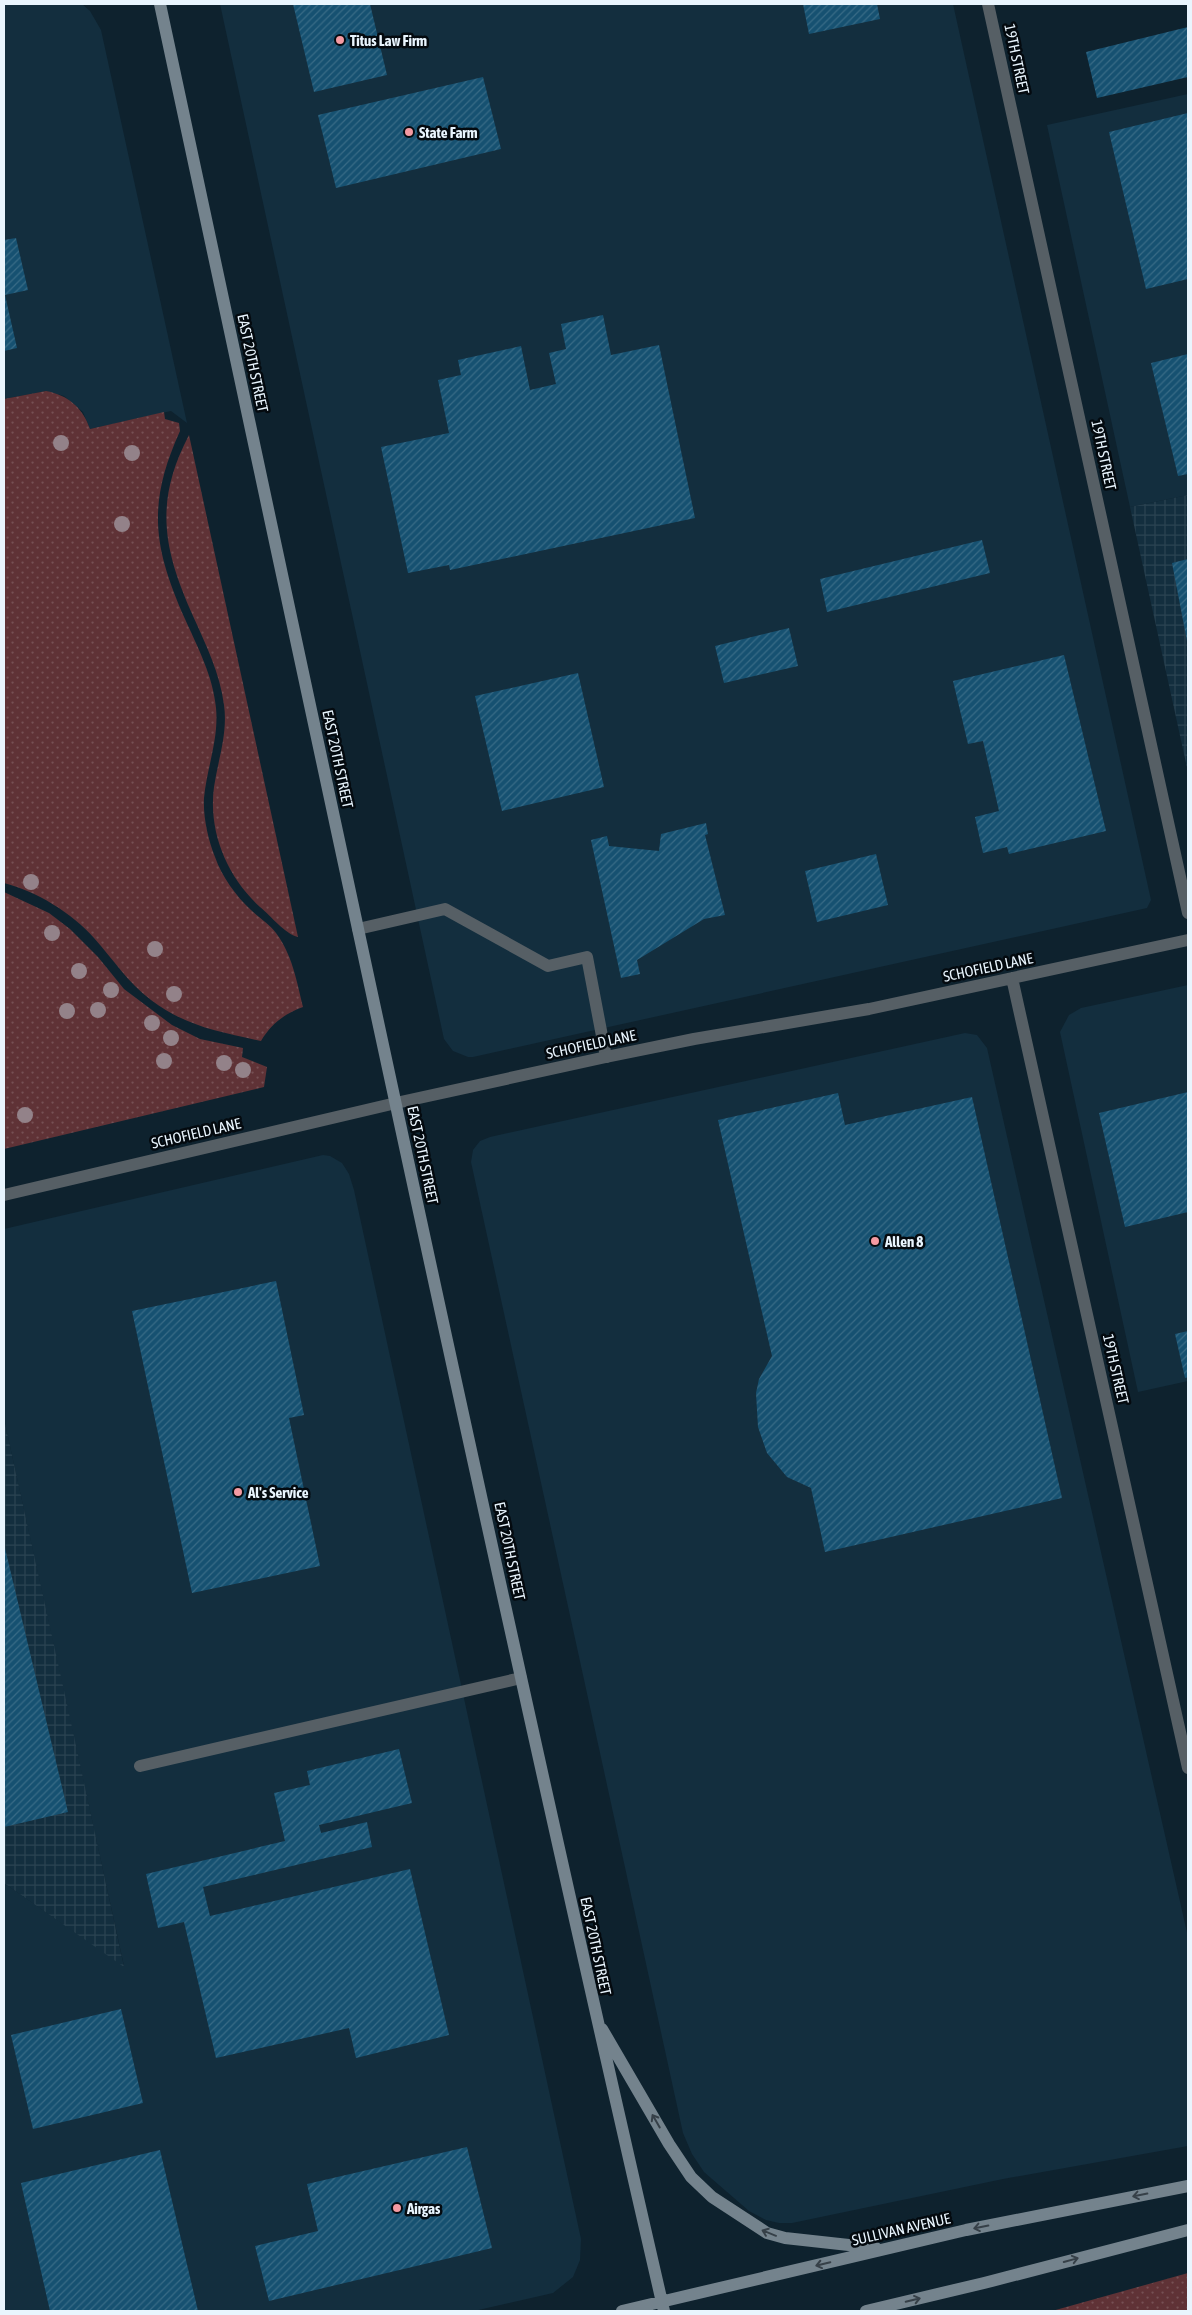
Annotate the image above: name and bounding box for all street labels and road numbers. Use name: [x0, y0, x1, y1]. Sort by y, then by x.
street label: 19TH STREET: [1001, 22, 1033, 96]
street label: EAST 20TH STREET: [234, 312, 272, 414]
street label: 19TH STREET: [1088, 418, 1120, 492]
street label: EAST 20TH STREET: [319, 708, 357, 810]
street label: SCHOFIELD LANE: [942, 949, 1035, 985]
street label: SCHOFIELD LANE: [545, 1026, 638, 1062]
street label: EAST 20TH STREET: [404, 1104, 442, 1206]
street label: SCHOFIELD LANE: [150, 1114, 243, 1152]
street label: 19TH STREET: [1100, 1332, 1132, 1406]
street label: EAST 20TH STREET: [491, 1500, 529, 1602]
street label: EAST 20TH STREET: [577, 1895, 615, 1997]
street label: SULLIVAN AVENUE: [850, 2209, 953, 2249]

